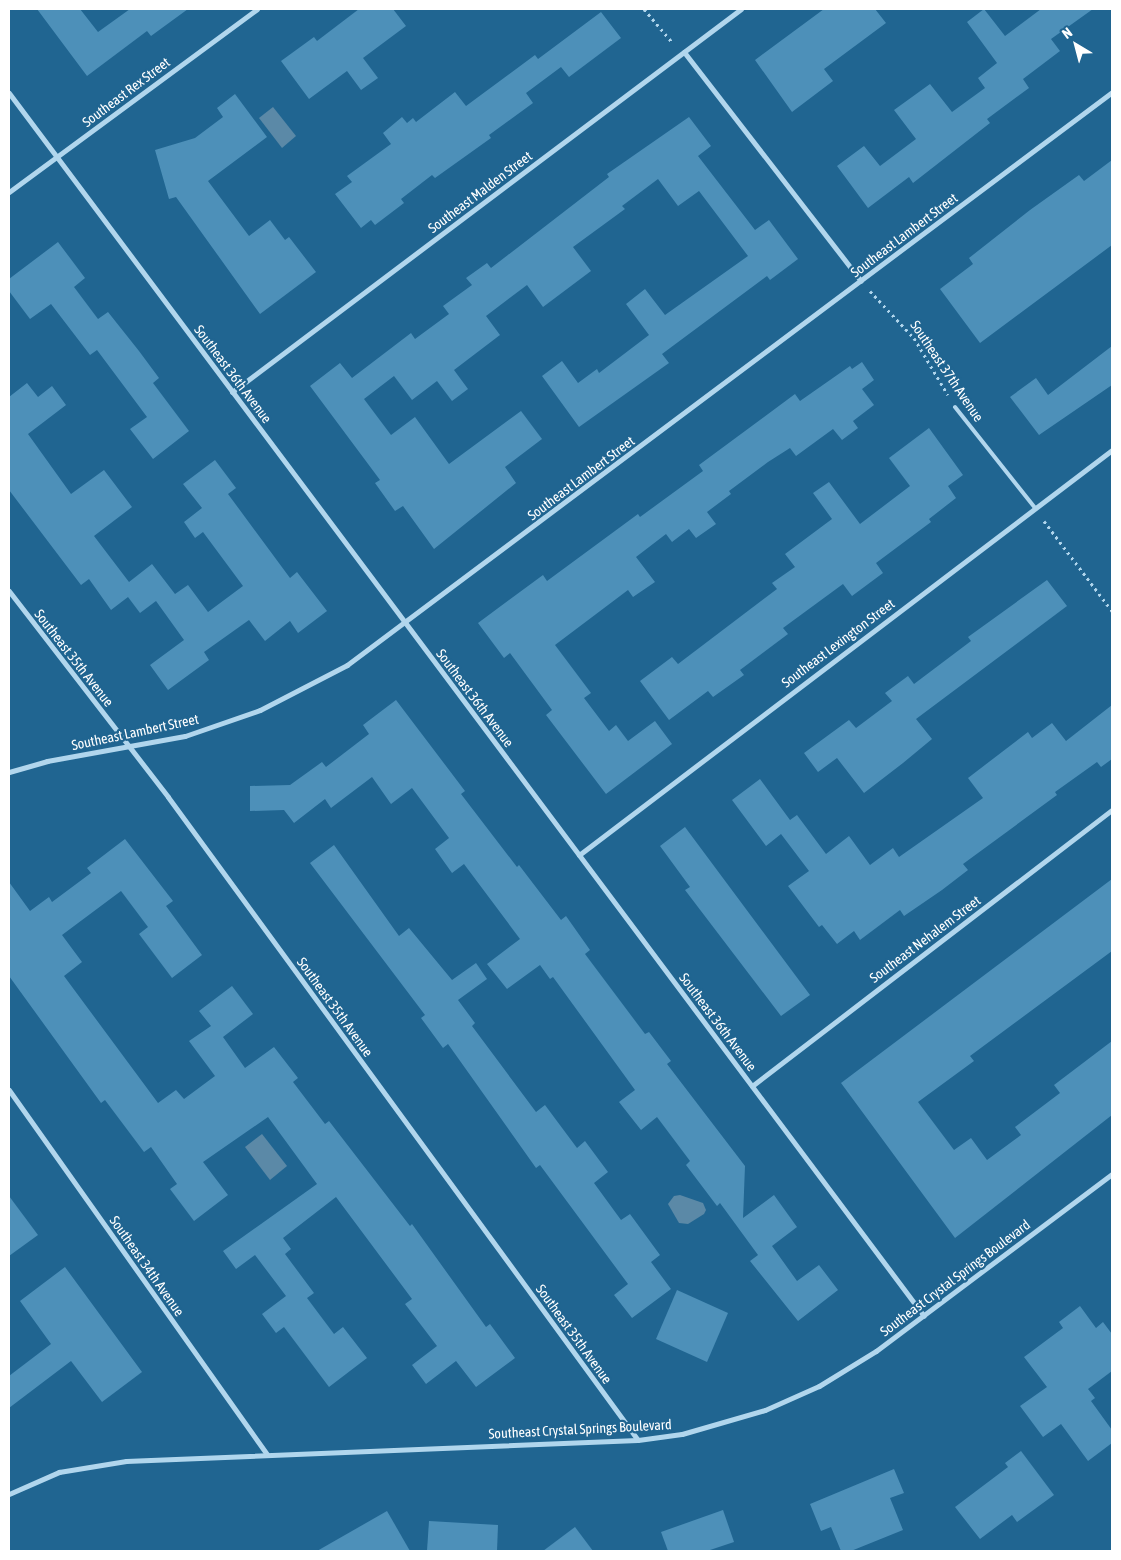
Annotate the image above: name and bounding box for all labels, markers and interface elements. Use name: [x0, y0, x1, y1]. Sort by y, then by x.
north arrow: [1051, 20, 1101, 70]
text: N: [1059, 24, 1075, 42]
street label: Southeast Rex Street: [79, 54, 173, 130]
street label: Southeast Malden Street: [425, 147, 535, 237]
street label: Southeast Lambert Street: [847, 189, 961, 281]
street label: Southeast 37th Avenue: [907, 317, 987, 425]
street label: Southeast 36th Avenue: [191, 322, 275, 426]
street label: Southeast Lambert Street: [524, 432, 638, 524]
street label: Southeast Lexington Street: [778, 595, 898, 691]
street label: Southeast 35th Avenue: [31, 606, 117, 710]
street label: Southeast 36th Avenue: [433, 646, 517, 750]
street label: Southeast Lambert Street: [70, 710, 200, 754]
street label: Southeast Nehalem Street: [866, 892, 984, 986]
street label: Southeast 35th Avenue: [293, 954, 377, 1060]
street label: Southeast 36th Avenue: [676, 970, 760, 1074]
street label: Southeast 34th Avenue: [106, 1213, 188, 1319]
street label: Southeast Crystal Springs Boulevard: [877, 1216, 1033, 1340]
street label: Southeast 35th Avenue: [532, 1281, 616, 1387]
street label: Southeast Crystal Springs Boulevard: [488, 1416, 672, 1442]

